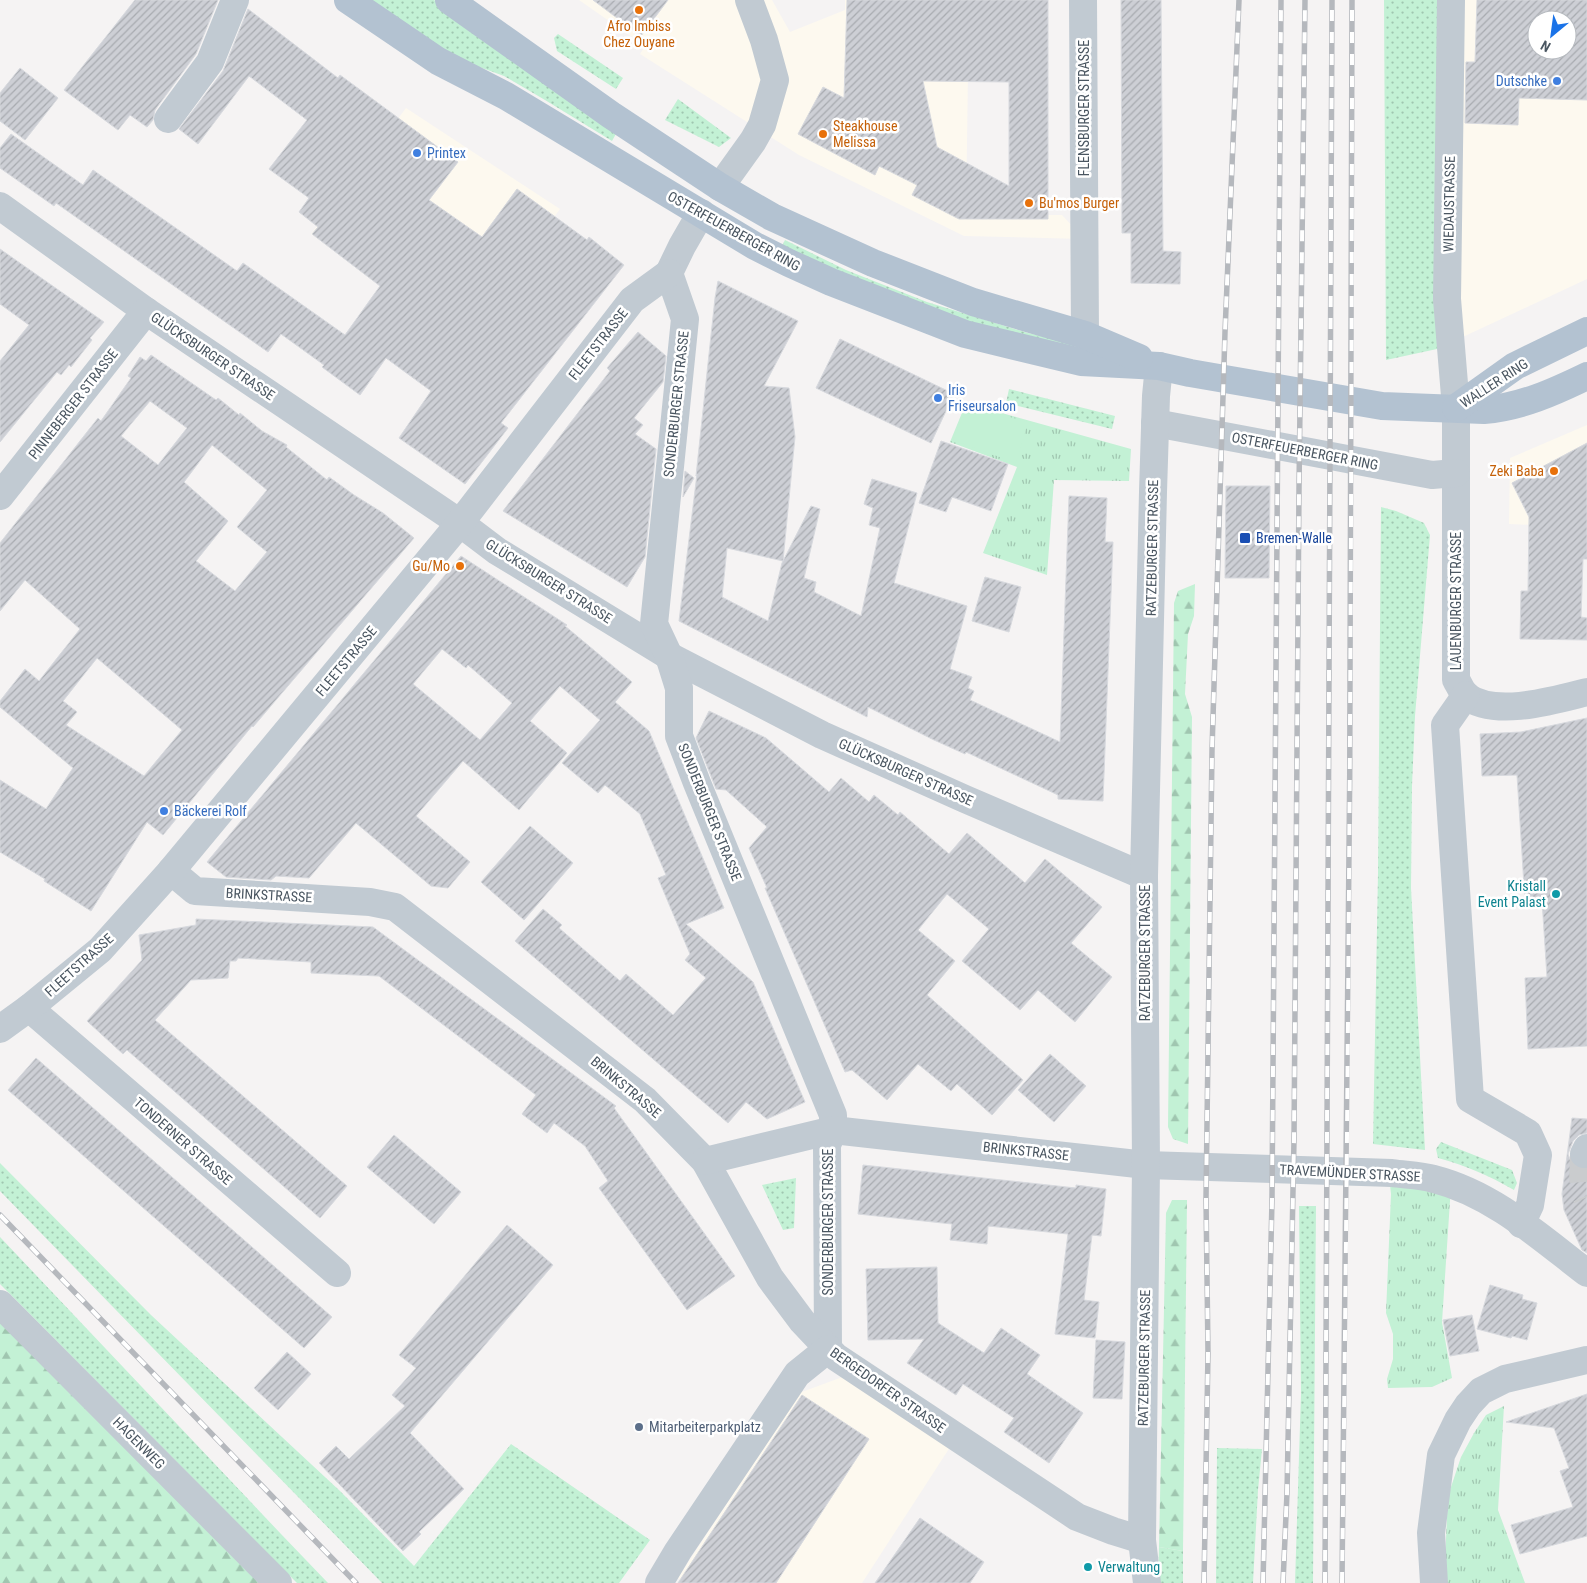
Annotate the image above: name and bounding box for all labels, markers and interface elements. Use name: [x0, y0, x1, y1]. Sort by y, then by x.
marker: Afro Imbiss Chez Ouyane: [633, 4, 645, 16]
north arrow: [1527, 10, 1577, 60]
place label: Afro Imbiss Chez Ouyane: [603, 18, 675, 50]
text: N: [1538, 37, 1553, 55]
street label: FLENSBURGER STRASSE: [1076, 40, 1092, 176]
place label: Dutschke: [1496, 73, 1547, 89]
marker: Dutschke: [1551, 75, 1563, 87]
place label: Steakhouse Melissa: [833, 118, 898, 150]
marker: Steakhouse Melissa: [817, 128, 829, 140]
place label: Printex: [427, 145, 466, 161]
marker: Printex: [411, 147, 423, 159]
street label: WIEDAUSTRASSE: [1440, 156, 1458, 252]
street label: OSTERFEUERBERGER RING: [665, 188, 803, 274]
place label: Bu'mos Burger: [1039, 195, 1119, 211]
marker: Bu'mos Burger: [1023, 197, 1035, 209]
street label: FLEETSTRASSE: [565, 305, 631, 383]
street label: GLÜCKSBURGER STRASSE: [148, 309, 278, 403]
street label: SONDERBURGER STRASSE: [660, 330, 692, 478]
street label: PINNEBERGER STRASSE: [25, 346, 121, 462]
street label: WALLER RING: [1457, 355, 1531, 411]
place label: Iris Friseursalon: [948, 382, 1016, 414]
marker: Iris Friseursalon: [932, 392, 944, 404]
street label: OSTERFEUERBERGER RING: [1230, 429, 1380, 473]
place label: Zeki Baba: [1490, 463, 1544, 479]
marker: Zeki Baba: [1548, 465, 1560, 477]
street label: RATZEBURGER STRASSE: [1143, 480, 1161, 616]
place label: Bremen-Walle: [1256, 530, 1332, 546]
marker: Bremen-Walle: [1238, 531, 1252, 545]
street label: LAUENBURGER STRASSE: [1448, 532, 1464, 670]
street label: GLÜCKSBURGER STRASSE: [483, 536, 615, 626]
place label: Gu/Mo: [412, 558, 450, 574]
marker: Gu/Mo: [454, 560, 466, 572]
street label: FLEETSTRASSE: [312, 623, 380, 699]
street label: GLÜCKSBURGER STRASSE: [836, 735, 976, 809]
street label: SONDERBURGER STRASSE: [675, 741, 745, 883]
place label: Bäckerei Rolf: [174, 803, 247, 819]
marker: Bäckerei Rolf: [158, 805, 170, 817]
place label: Kristall Event Palast: [1478, 878, 1546, 910]
street label: BRINKSTRASSE: [225, 885, 313, 905]
street label: RATZEBURGER STRASSE: [1137, 885, 1153, 1021]
marker: Kristall Event Palast: [1550, 888, 1562, 900]
street label: FLEETSTRASSE: [42, 930, 116, 1000]
street label: BRINKSTRASSE: [588, 1053, 664, 1121]
street label: TONDERNER STRASSE: [131, 1094, 235, 1188]
street label: BRINKSTRASSE: [982, 1139, 1070, 1163]
street label: SONDERBURGER STRASSE: [820, 1148, 836, 1296]
street label: TRAVEMÜNDER STRASSE: [1279, 1161, 1421, 1185]
street label: RATZEBURGER STRASSE: [1135, 1290, 1153, 1426]
street label: BERGEDORFER STRASSE: [827, 1344, 949, 1436]
street label: HAGENWEG: [110, 1414, 168, 1472]
place label: Mitarbeiterparkplatz: [649, 1419, 761, 1435]
marker: Mitarbeiterparkplatz: [633, 1421, 645, 1433]
place label: Verwaltung: [1098, 1559, 1160, 1575]
marker: Verwaltung: [1082, 1561, 1094, 1573]

